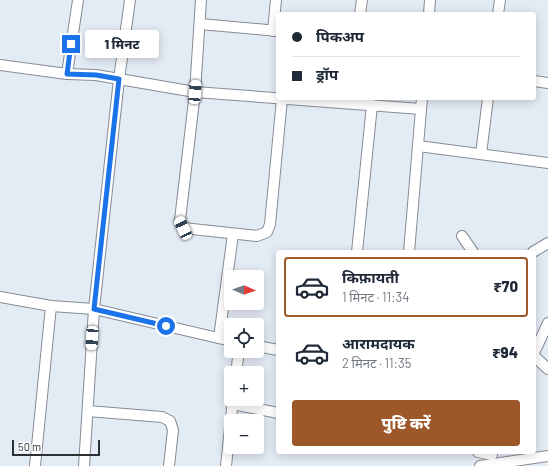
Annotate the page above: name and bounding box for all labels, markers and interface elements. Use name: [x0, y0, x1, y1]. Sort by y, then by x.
text: पिकअप: [316, 27, 364, 45]
callout: 1 मिनट: [85, 30, 159, 58]
route end: [62, 35, 80, 53]
text: 1 मिनट: [104, 36, 140, 52]
text: ड्रॉप: [316, 65, 338, 83]
car: [188, 80, 202, 104]
car: [172, 215, 194, 241]
text: किफ़ायती: [342, 268, 399, 286]
icon: car: [294, 269, 330, 305]
north arrow: [224, 270, 264, 310]
map controls: [224, 270, 264, 454]
text: ₹70: [493, 277, 518, 295]
text: 1 मिनट · 11:34: [342, 289, 409, 305]
route start: [157, 317, 175, 335]
button: locate: [224, 318, 264, 358]
car: [85, 326, 99, 350]
text: आरामदायक: [342, 334, 415, 352]
icon: car: [294, 335, 330, 371]
text: ₹94: [492, 343, 518, 361]
text: 2 मिनट · 11:35: [342, 355, 411, 371]
button: +: [224, 366, 264, 406]
button: पुष्टि करें: [292, 400, 520, 446]
button: −: [224, 414, 264, 454]
scale bar: [12, 438, 100, 457]
text: 50 m: [18, 440, 41, 453]

